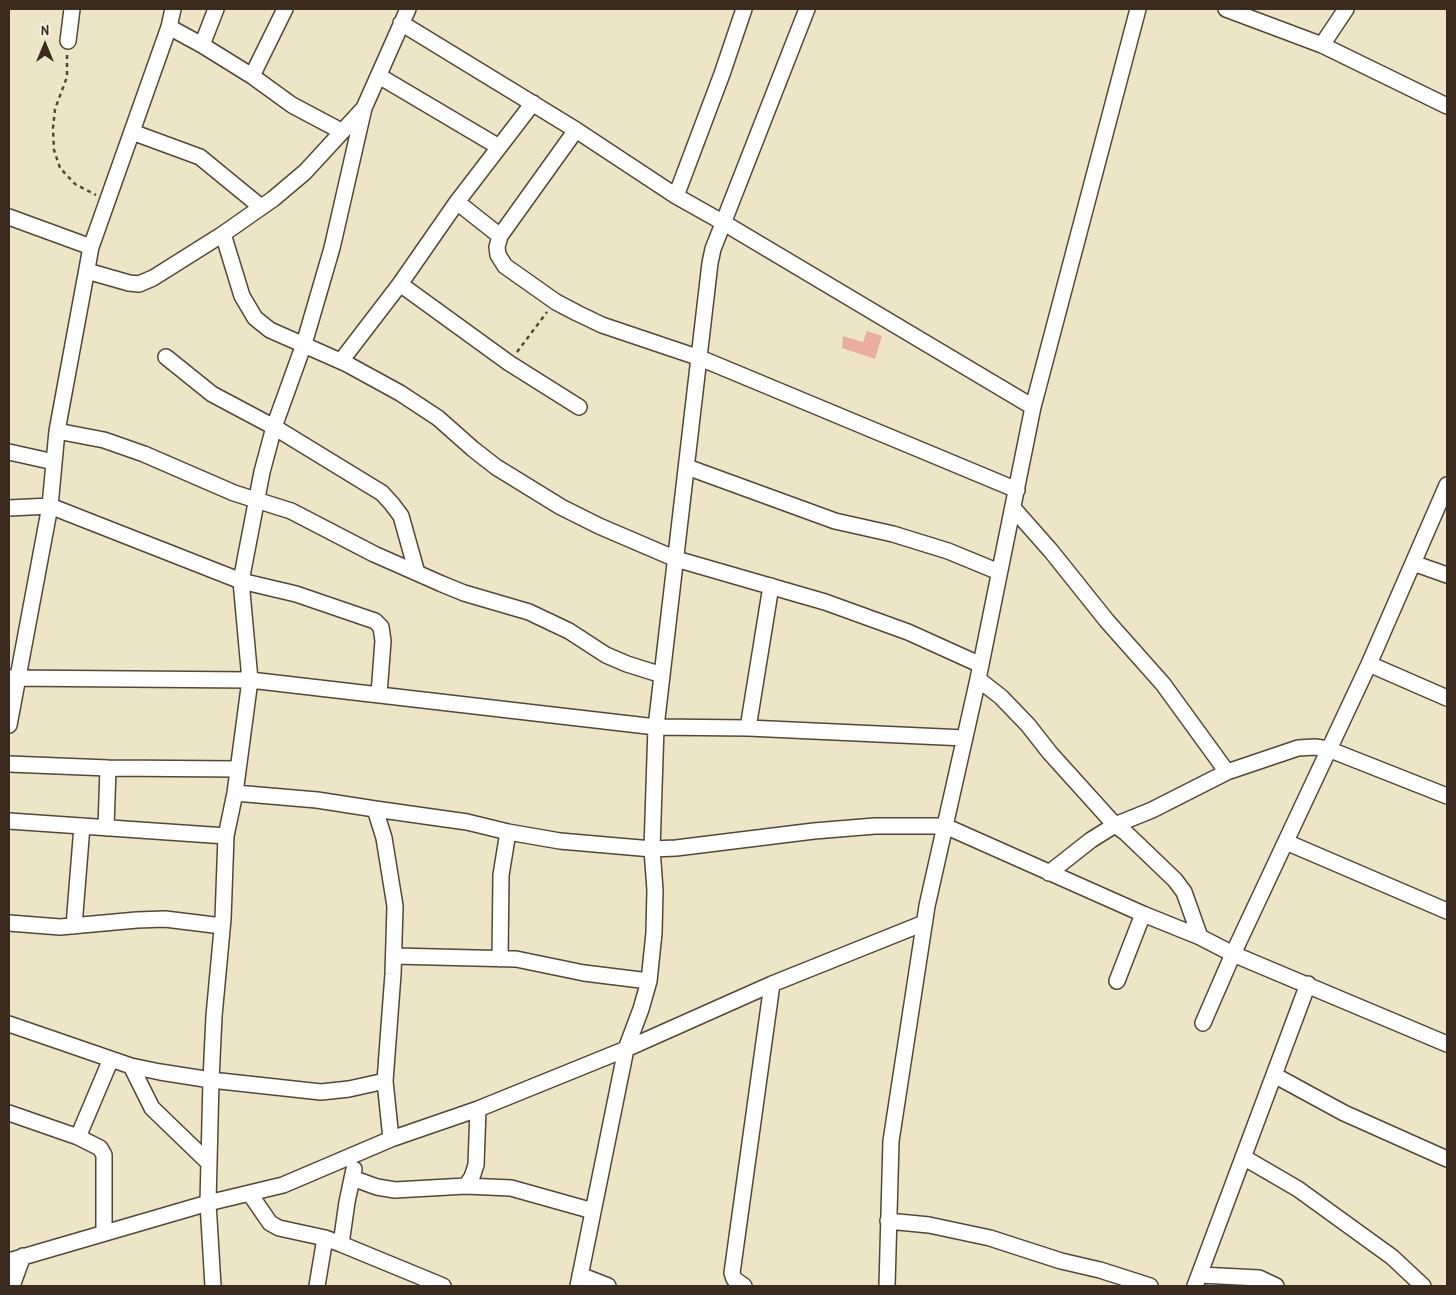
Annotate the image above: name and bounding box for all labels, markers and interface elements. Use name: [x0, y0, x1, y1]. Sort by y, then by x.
north arrow: [20, 20, 70, 70]
text: N: [41, 20, 49, 39]

